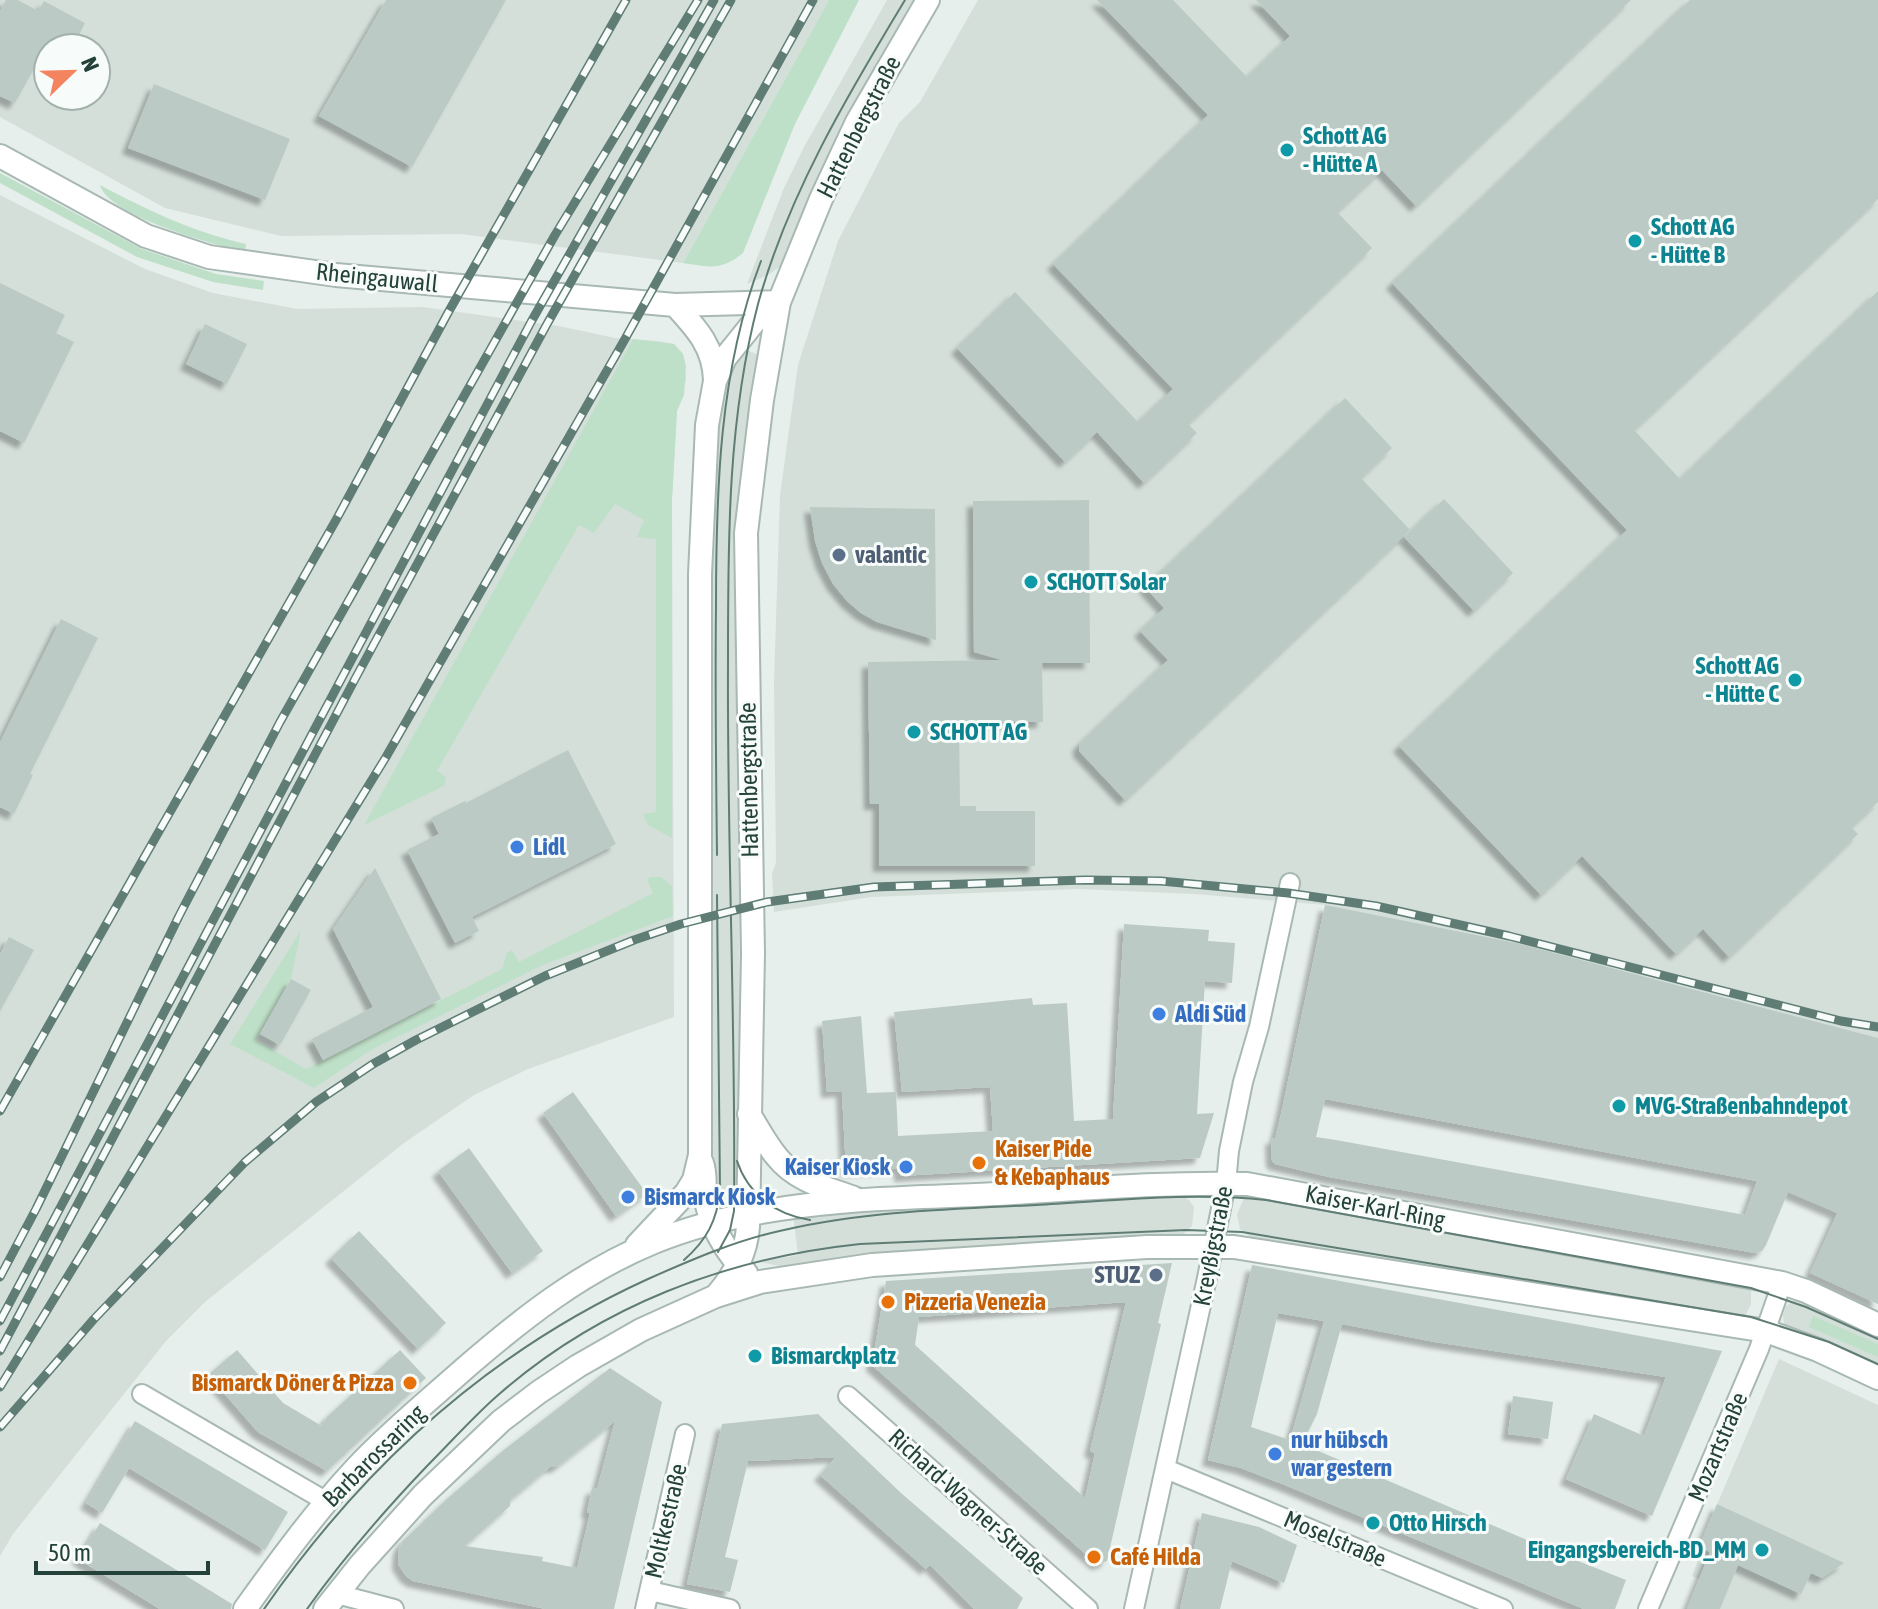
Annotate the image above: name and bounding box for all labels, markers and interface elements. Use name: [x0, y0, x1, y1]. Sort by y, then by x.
north arrow: [32, 32, 112, 112]
street label: Hattenbergstraße: [811, 51, 906, 202]
text: N: [76, 53, 105, 75]
place label: Schott AG - Hütte A: [1303, 122, 1387, 177]
marker: Schott AG - Hütte A: [1278, 141, 1296, 159]
place label: Schott AG - Hütte B: [1651, 213, 1735, 268]
marker: Schott AG - Hütte B: [1626, 232, 1644, 250]
street label: Rheingauwall: [315, 258, 440, 297]
place label: valantic: [855, 541, 926, 568]
marker: valantic: [830, 546, 848, 564]
place label: SCHOTT Solar: [1047, 568, 1167, 595]
marker: SCHOTT Solar: [1022, 573, 1040, 591]
place label: Schott AG - Hütte C: [1696, 652, 1779, 707]
marker: Schott AG - Hütte C: [1786, 671, 1804, 689]
street label: Hattenbergstraße: [734, 702, 763, 858]
place label: SCHOTT AG: [930, 718, 1027, 745]
marker: SCHOTT AG: [905, 723, 923, 741]
place label: Lidl: [533, 833, 566, 860]
marker: Lidl: [508, 838, 526, 856]
place label: Aldi Süd: [1174, 1000, 1246, 1027]
marker: Aldi Süd: [1150, 1005, 1168, 1023]
place label: MVG-Straßenbahndepot: [1635, 1092, 1848, 1119]
marker: MVG-Straßenbahndepot: [1610, 1097, 1628, 1115]
place label: Kaiser Pide & Kebaphaus: [995, 1135, 1110, 1190]
place label: Kaiser Kiosk: [785, 1153, 890, 1180]
marker: Kaiser Pide & Kebaphaus: [970, 1154, 988, 1172]
marker: Kaiser Kiosk: [897, 1158, 915, 1176]
street label: Kaiser-Karl-Ring: [1303, 1180, 1448, 1233]
place label: Bismarck Kiosk: [644, 1183, 776, 1210]
street label: Kreyßigstraße: [1188, 1184, 1237, 1308]
marker: Bismarck Kiosk: [619, 1188, 637, 1206]
place label: STUZ: [1094, 1261, 1140, 1288]
marker: STUZ: [1147, 1266, 1165, 1284]
place label: Pizzeria Venezia: [904, 1288, 1046, 1315]
marker: Pizzeria Venezia: [879, 1293, 897, 1311]
place label: Bismarckplatz: [771, 1342, 896, 1369]
marker: Bismarckplatz: [746, 1347, 764, 1365]
place label: Bismarck Döner & Pizza: [192, 1369, 394, 1396]
marker: Bismarck Döner & Pizza: [401, 1374, 419, 1392]
street label: Mozartstraße: [1682, 1388, 1753, 1505]
street label: Barbarossaring: [317, 1399, 431, 1512]
street label: Richard-Wagner-Straße: [883, 1423, 1053, 1580]
place label: nur hübsch war gestern: [1291, 1426, 1392, 1481]
marker: nur hübsch war gestern: [1266, 1445, 1284, 1463]
street label: Moltkestraße: [639, 1461, 692, 1581]
street label: Moselstraße: [1280, 1505, 1390, 1572]
place label: Otto Hirsch: [1389, 1509, 1487, 1536]
marker: Otto Hirsch: [1364, 1514, 1382, 1532]
scale bar: [36, 1525, 208, 1575]
place label: Eingangsbereich-BD_MM: [1528, 1536, 1746, 1563]
text: 50 m: [48, 1539, 91, 1566]
marker: Eingangsbereich-BD_MM: [1753, 1541, 1771, 1559]
place label: Café Hilda: [1110, 1543, 1201, 1570]
marker: Café Hilda: [1085, 1548, 1103, 1566]

